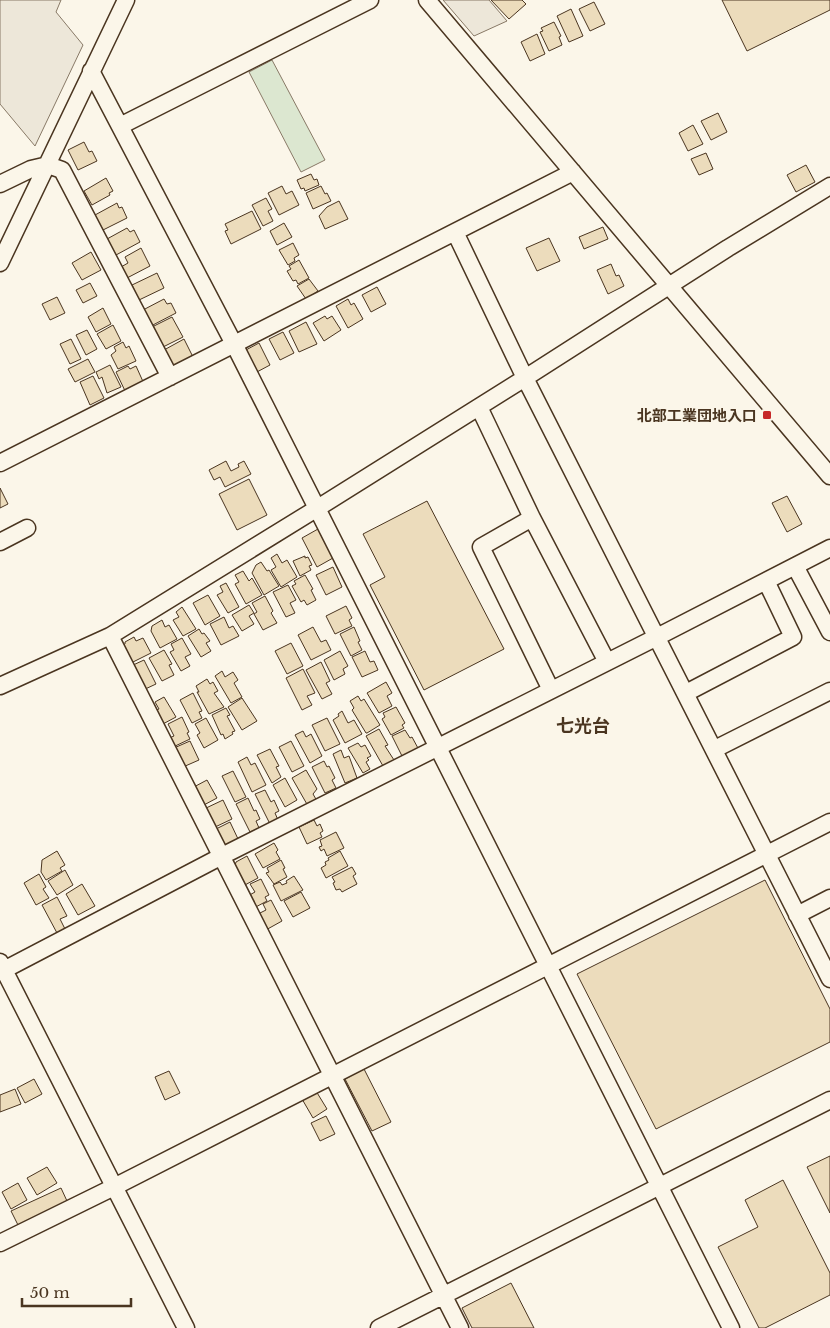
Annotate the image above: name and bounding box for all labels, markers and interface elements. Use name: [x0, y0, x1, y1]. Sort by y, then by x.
place label: 北部工業団地入口: [637, 406, 757, 425]
marker: 北部工業団地入口: [761, 409, 773, 421]
district label: 七光台: [556, 715, 610, 737]
scale bar: [22, 1276, 131, 1308]
text: 50 m: [30, 1283, 70, 1302]

